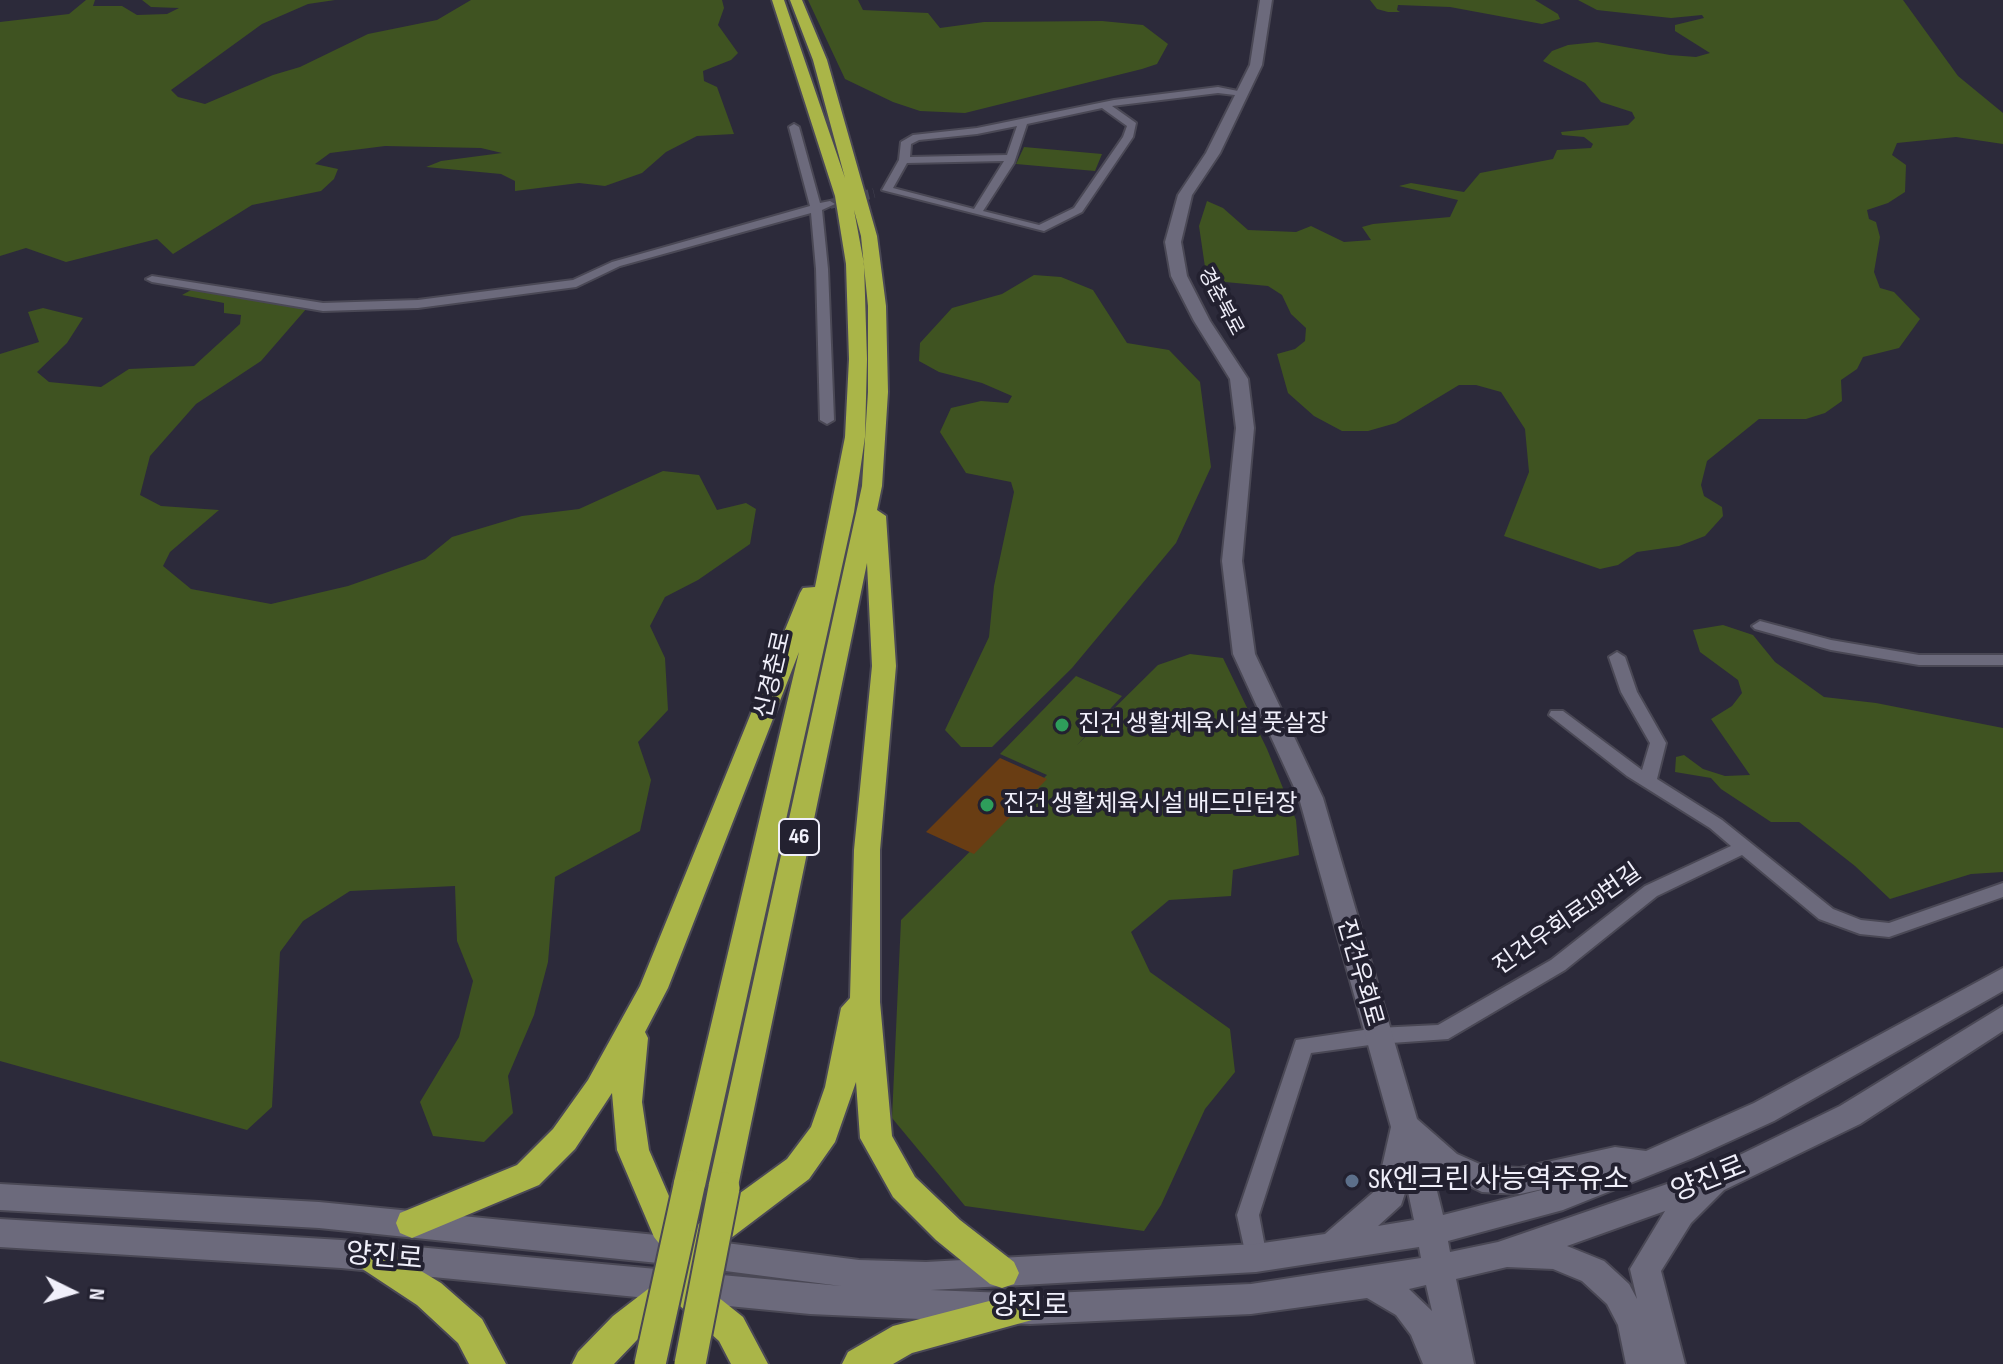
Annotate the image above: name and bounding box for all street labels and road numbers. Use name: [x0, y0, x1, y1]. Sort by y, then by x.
street label: 경춘북로: [1192, 264, 1248, 340]
street label: 신경춘로: [750, 629, 798, 721]
road number: 46: [779, 819, 819, 855]
street label: 진건우회로19번길: [1489, 858, 1647, 982]
street label: 진건우회로: [1330, 916, 1388, 1030]
street label: 양진로: [1667, 1150, 1751, 1210]
street label: 양진로: [344, 1238, 424, 1278]
street label: 양진로: [991, 1290, 1069, 1324]

